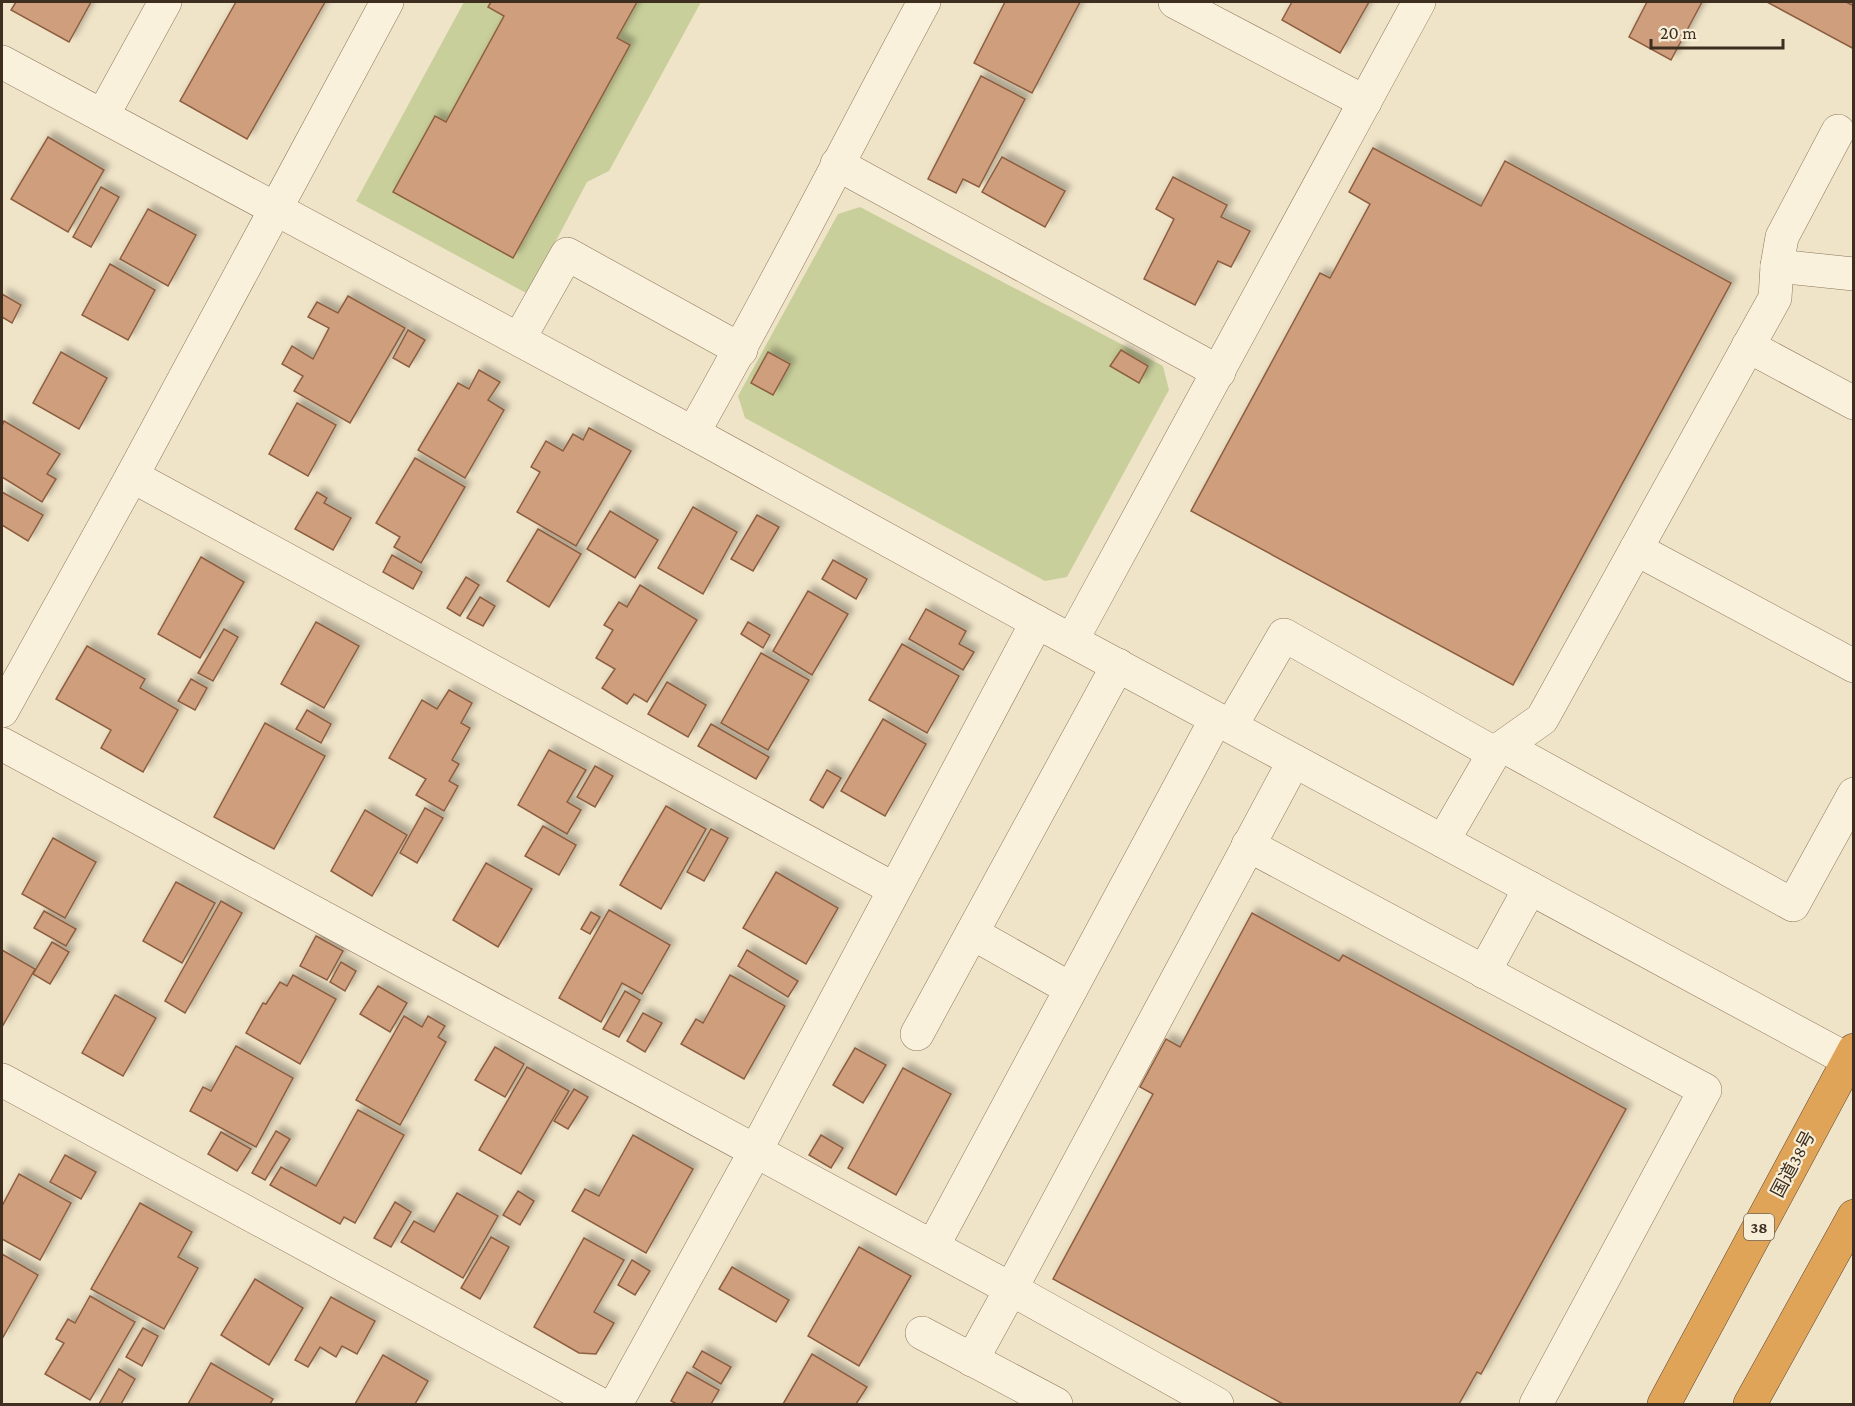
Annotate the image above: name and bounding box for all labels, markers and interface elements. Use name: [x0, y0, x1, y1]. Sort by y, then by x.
scale bar: [1651, 12, 1783, 50]
text: 20 m: [1660, 23, 1697, 43]
street label: 国道38号: [1767, 1127, 1819, 1201]
road number: 38: [1744, 1214, 1774, 1240]

